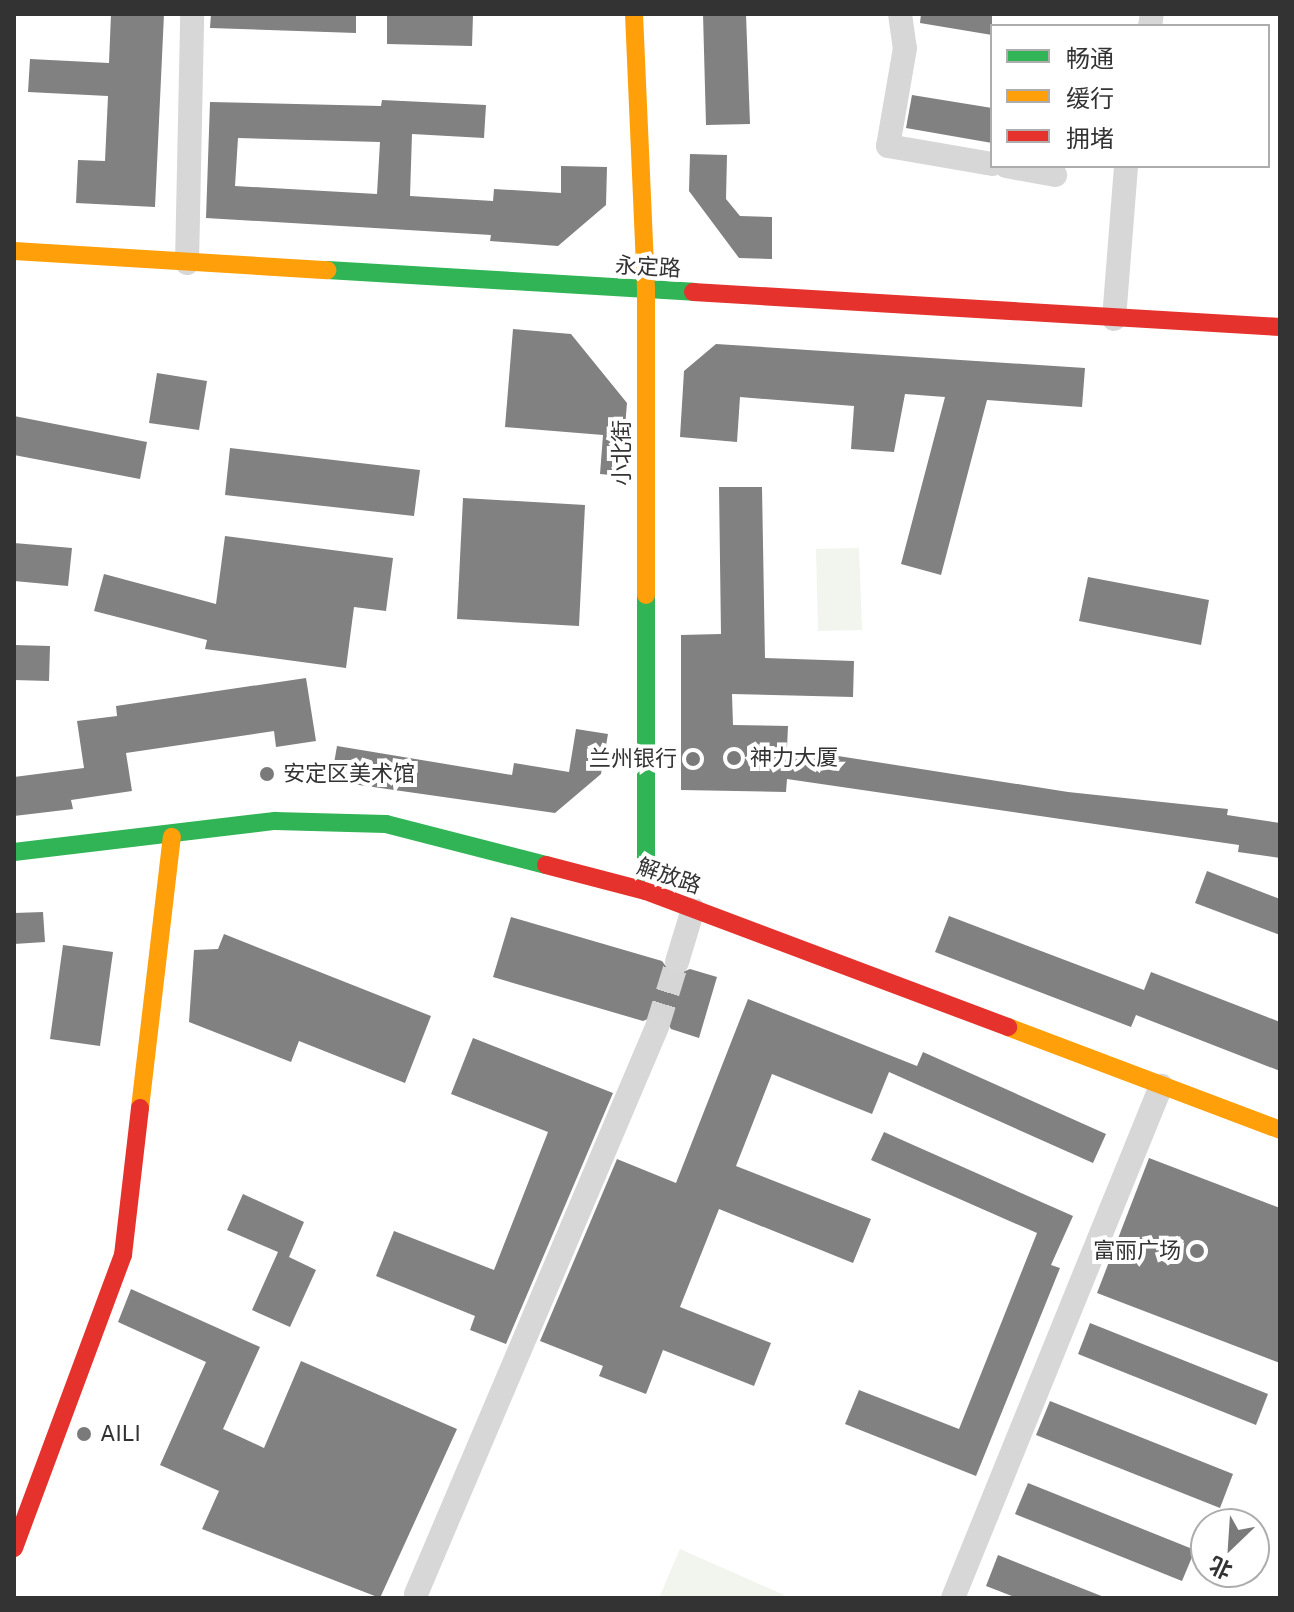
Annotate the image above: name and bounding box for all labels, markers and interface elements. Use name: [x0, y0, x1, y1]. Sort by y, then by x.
legend: [990, 24, 1270, 168]
text: 畅通: [1066, 44, 1114, 72]
text: 缓行: [1066, 84, 1114, 112]
text: 拥堵: [1066, 124, 1114, 152]
street label: 永定路: [614, 252, 682, 282]
street label: 小北街: [609, 420, 635, 486]
place label: 神力大厦: [750, 745, 838, 771]
place label: 兰州银行: [589, 746, 677, 772]
marker: 神力大厦: [725, 749, 743, 767]
marker: 兰州银行: [684, 750, 702, 768]
place label: 安定区美术馆: [283, 761, 415, 787]
marker: 安定区美术馆: [258, 765, 276, 783]
street label: 解放路: [634, 853, 704, 899]
place label: 富丽广场: [1093, 1238, 1181, 1264]
marker: 富丽广场: [1188, 1242, 1206, 1260]
place label: AILI: [100, 1421, 141, 1447]
marker: AILI: [75, 1425, 93, 1443]
north arrow: [1190, 1508, 1270, 1588]
text: 北: [1205, 1552, 1236, 1584]

